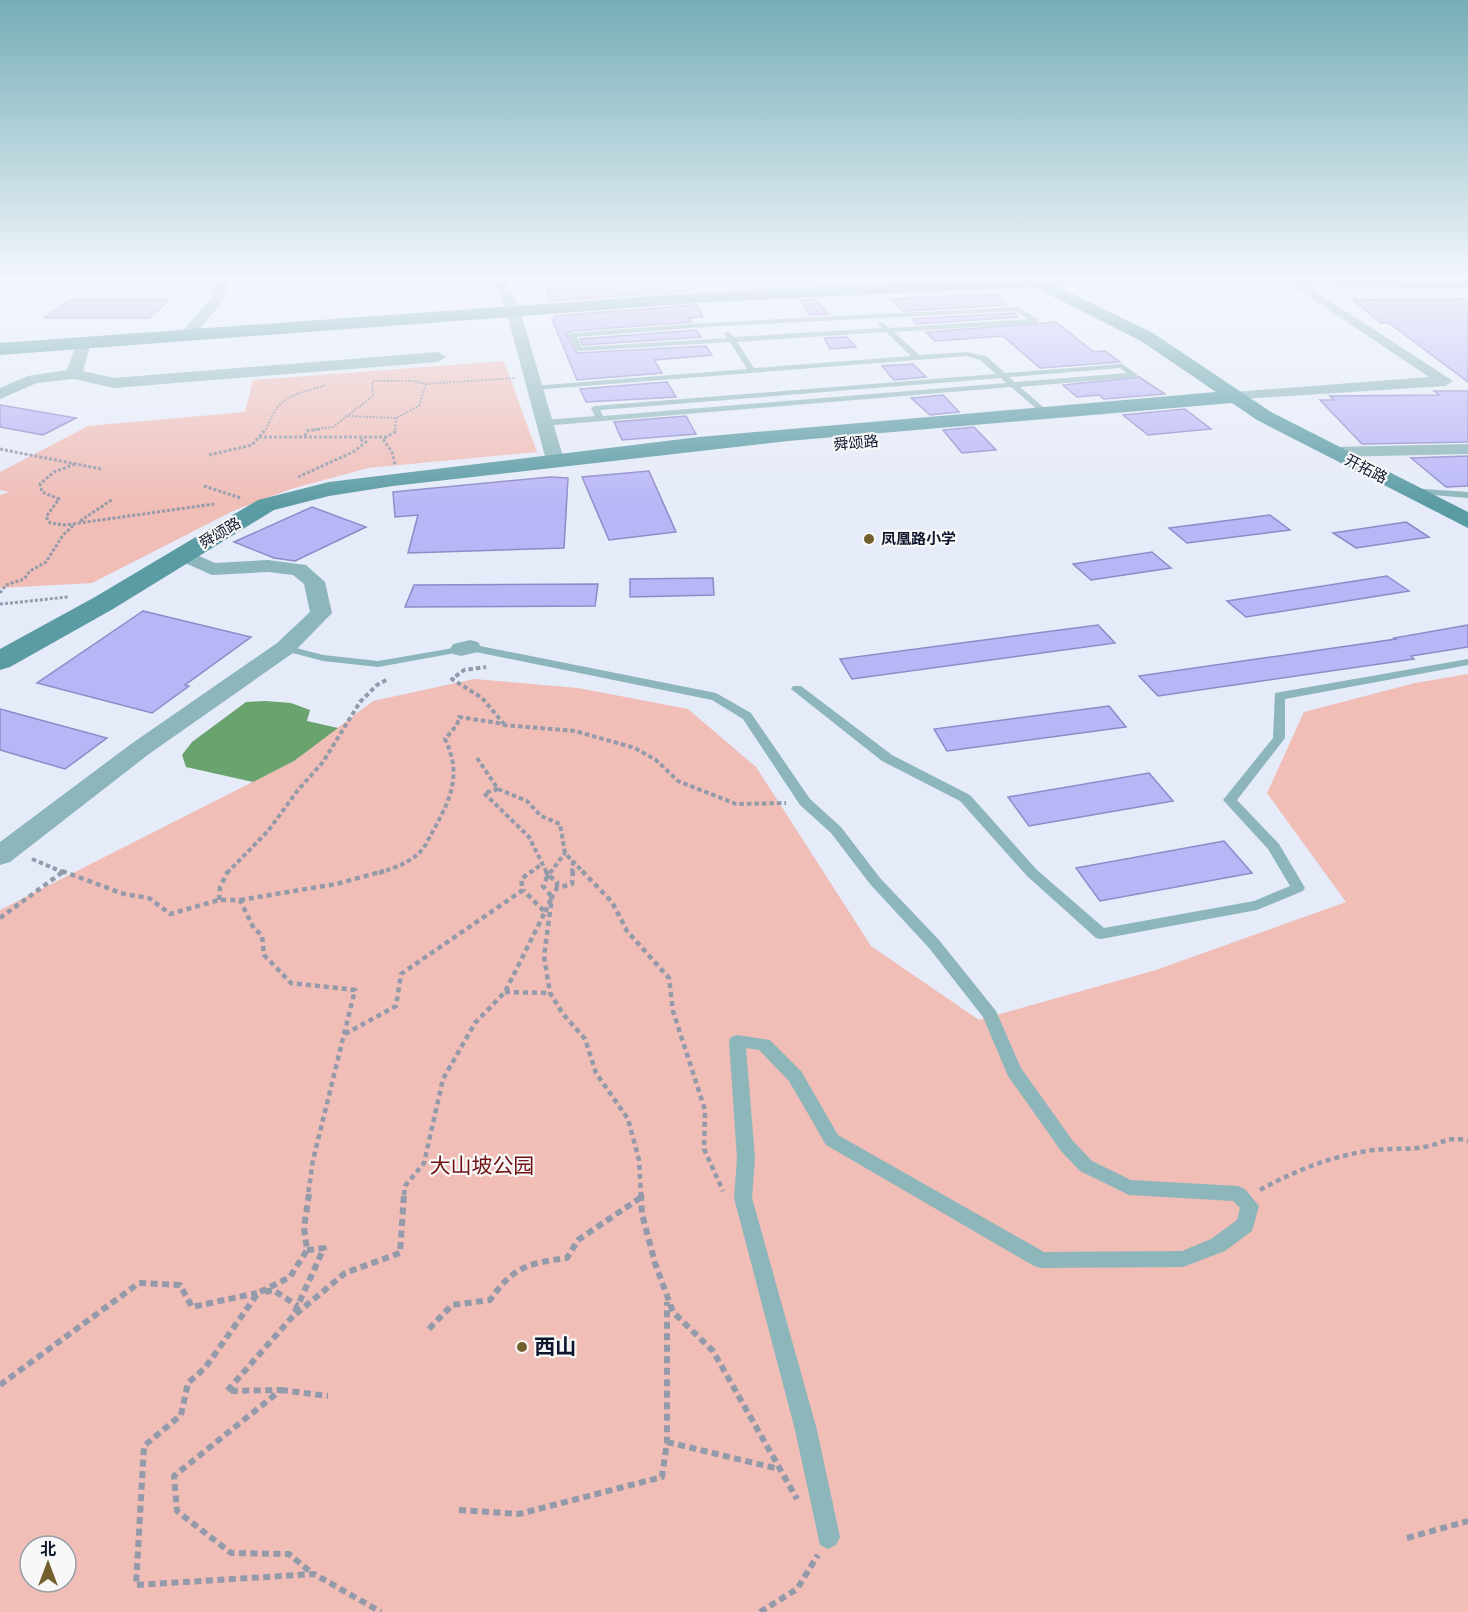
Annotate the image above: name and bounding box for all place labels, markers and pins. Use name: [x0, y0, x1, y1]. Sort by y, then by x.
place label: 凤凰路小学: [881, 528, 956, 549]
marker: 凤凰路小学: [862, 532, 876, 546]
place label: 西山: [534, 1332, 576, 1361]
marker: 西山: [515, 1340, 529, 1354]

